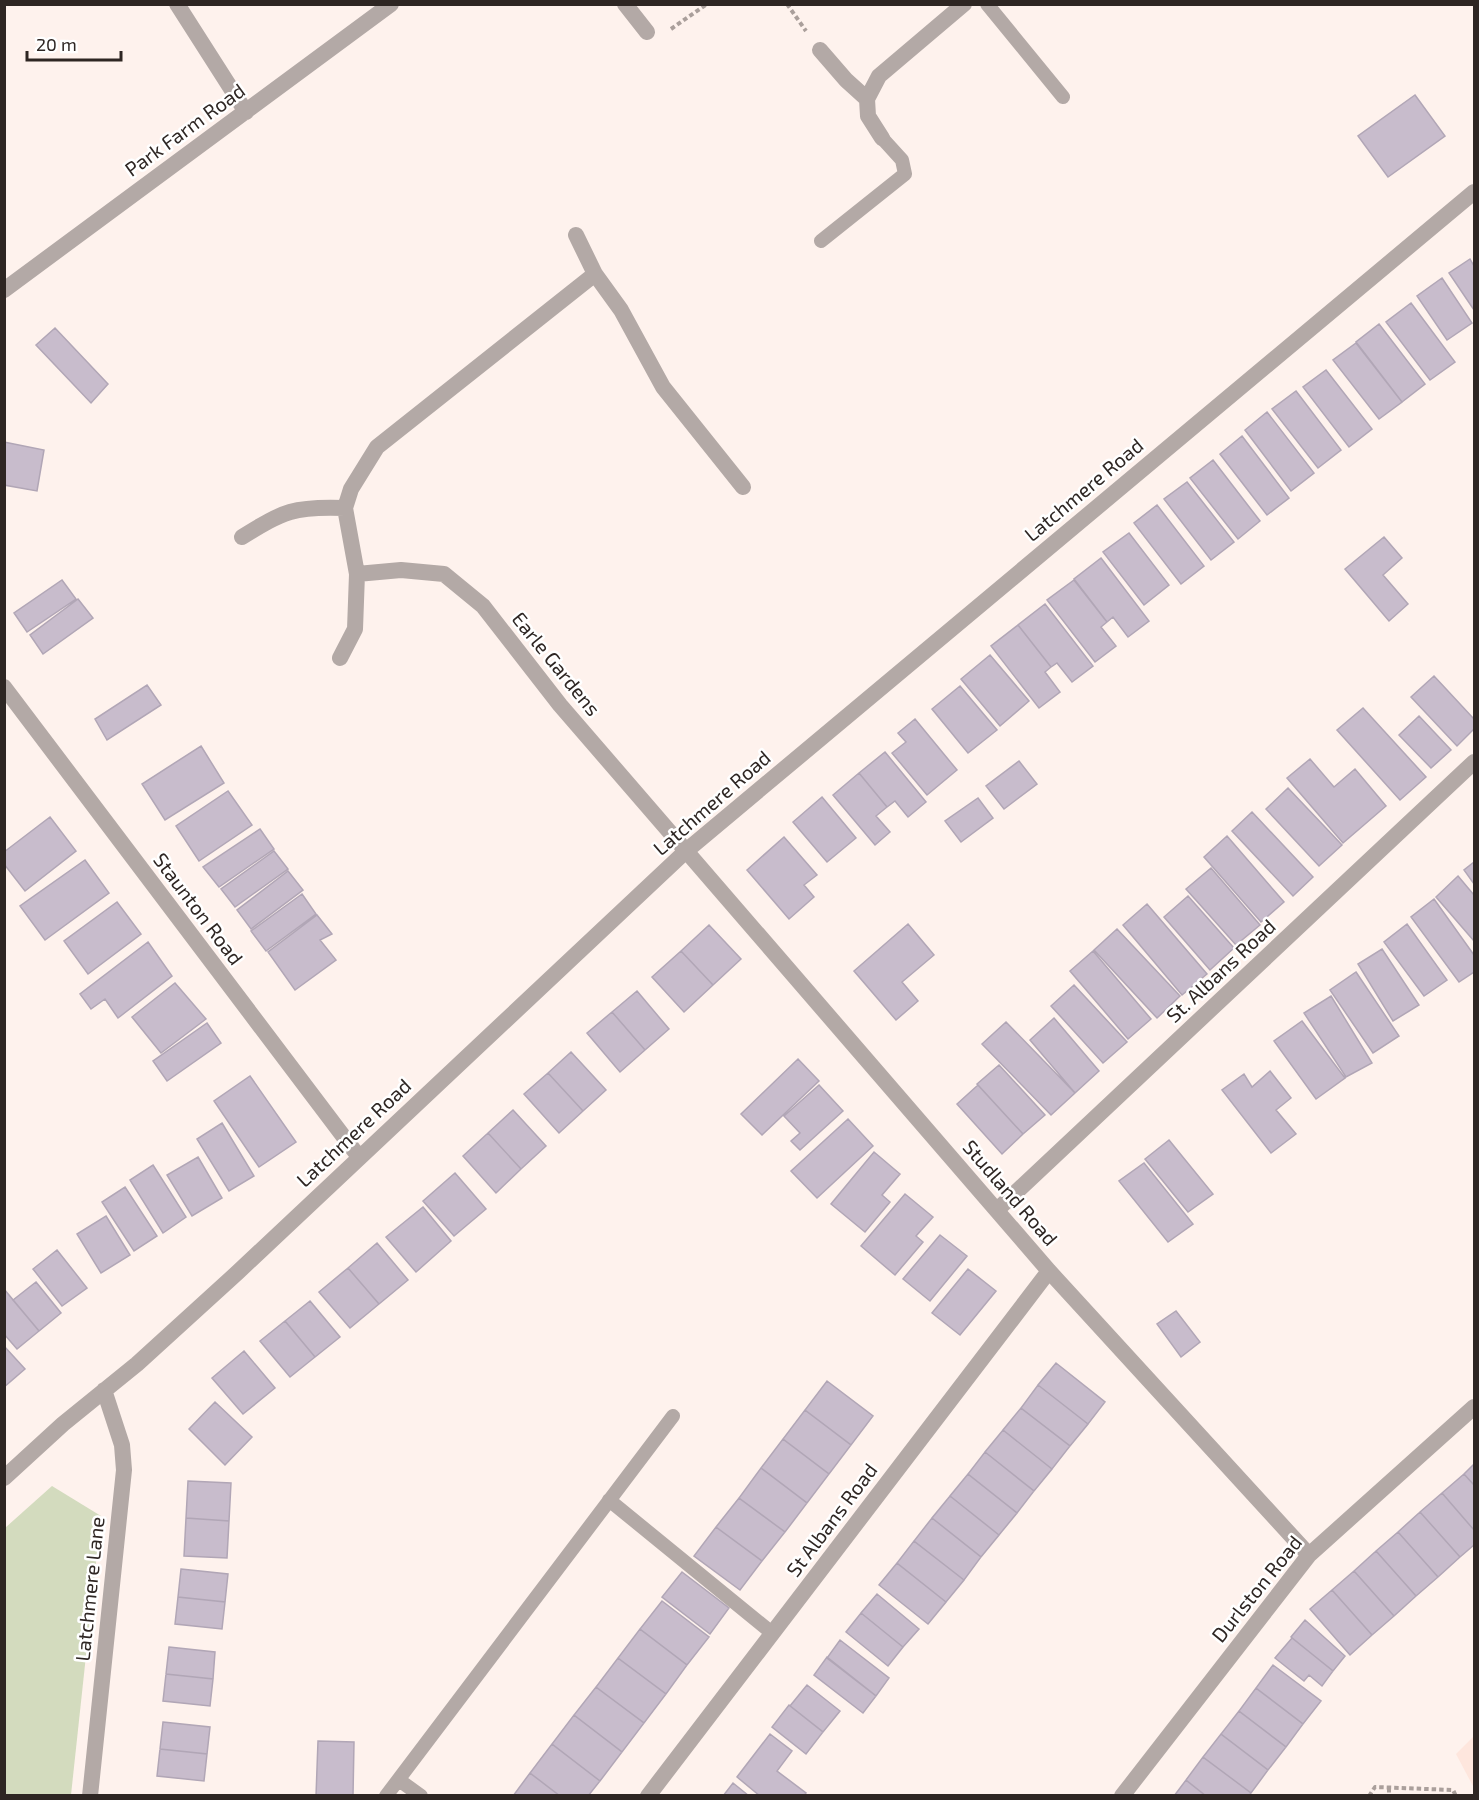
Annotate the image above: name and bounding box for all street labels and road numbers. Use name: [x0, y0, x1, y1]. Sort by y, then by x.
street label: Park Farm Road: [120, 78, 249, 181]
street label: Latchmere Road: [1019, 433, 1148, 546]
street label: Earle Gardens: [508, 607, 606, 720]
street label: Latchmere Road: [648, 745, 775, 860]
street label: Staunton Road: [149, 848, 249, 969]
street label: St. Albans Road: [1161, 914, 1280, 1027]
street label: Latchmere Road: [291, 1073, 415, 1191]
street label: Studland Road: [958, 1135, 1063, 1250]
street label: St Albans Road: [781, 1458, 882, 1581]
street label: Latchmere Lane: [69, 1515, 109, 1662]
street label: Durlston Road: [1206, 1530, 1306, 1646]

